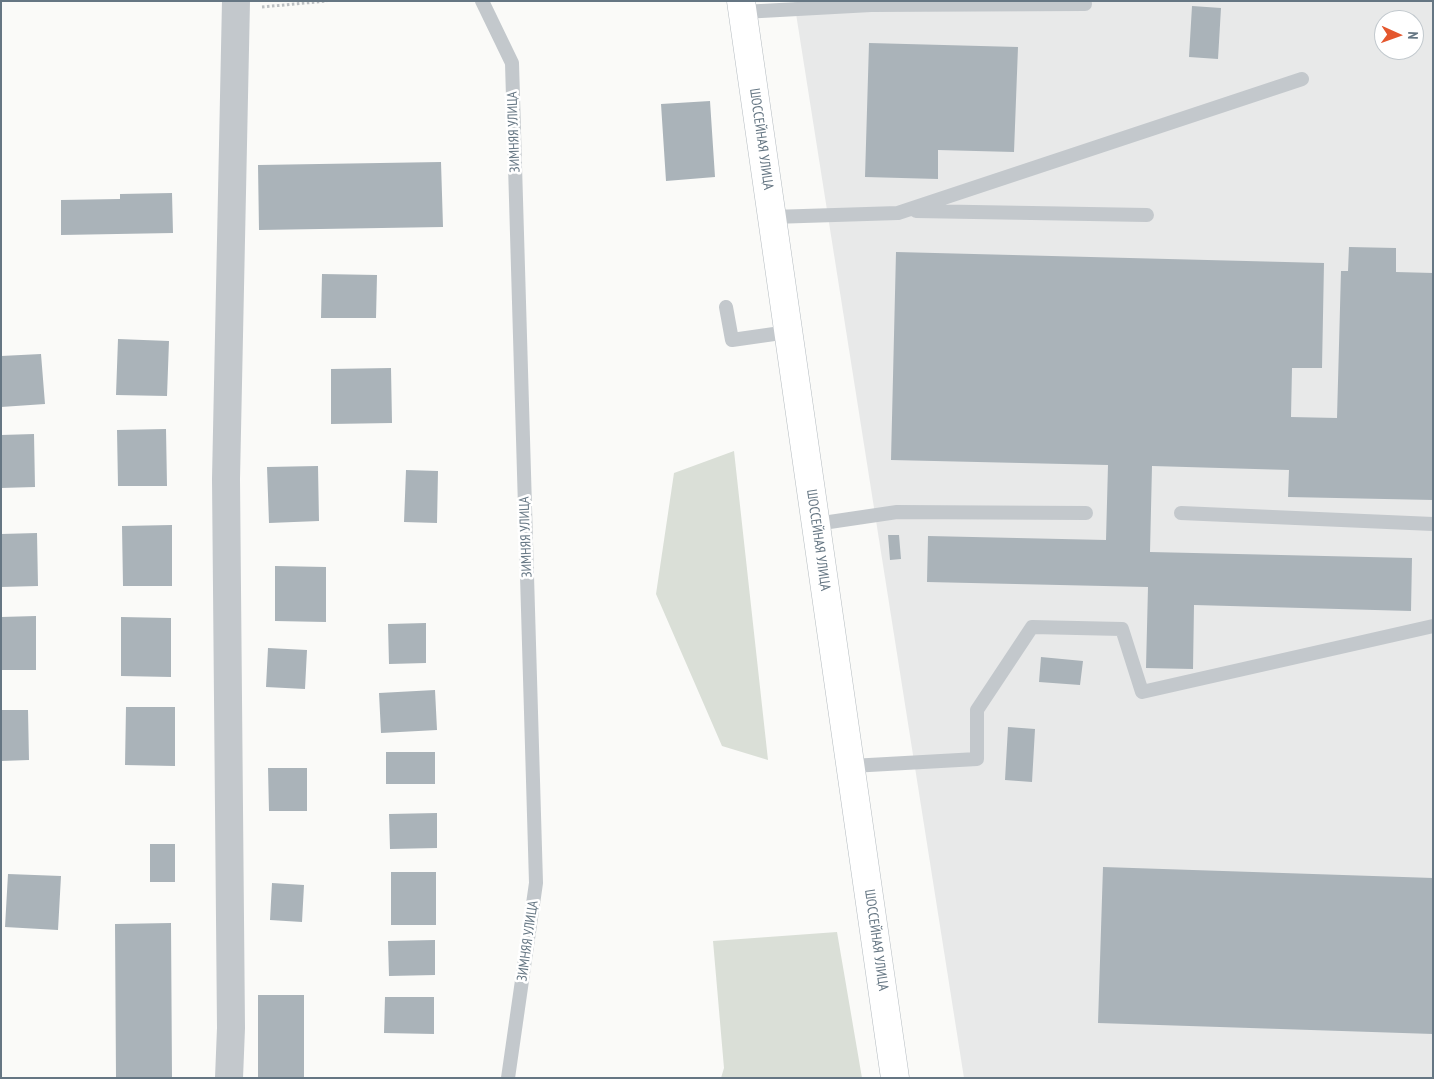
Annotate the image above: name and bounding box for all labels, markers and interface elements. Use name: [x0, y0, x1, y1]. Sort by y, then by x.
north arrow: [1374, 10, 1424, 60]
text: N: [1404, 31, 1422, 40]
street label: ШОССЕЙНАЯ УЛИЦА: [746, 87, 776, 191]
street label: ЗИМНЯЯ УЛИЦА: [504, 91, 524, 173]
street label: ШОССЕЙНАЯ УЛИЦА: [803, 488, 833, 592]
street label: ЗИМНЯЯ УЛИЦА: [516, 496, 536, 578]
street label: ШОССЕЙНАЯ УЛИЦА: [861, 888, 891, 992]
street label: ЗИМНЯЯ УЛИЦА: [514, 900, 542, 982]

